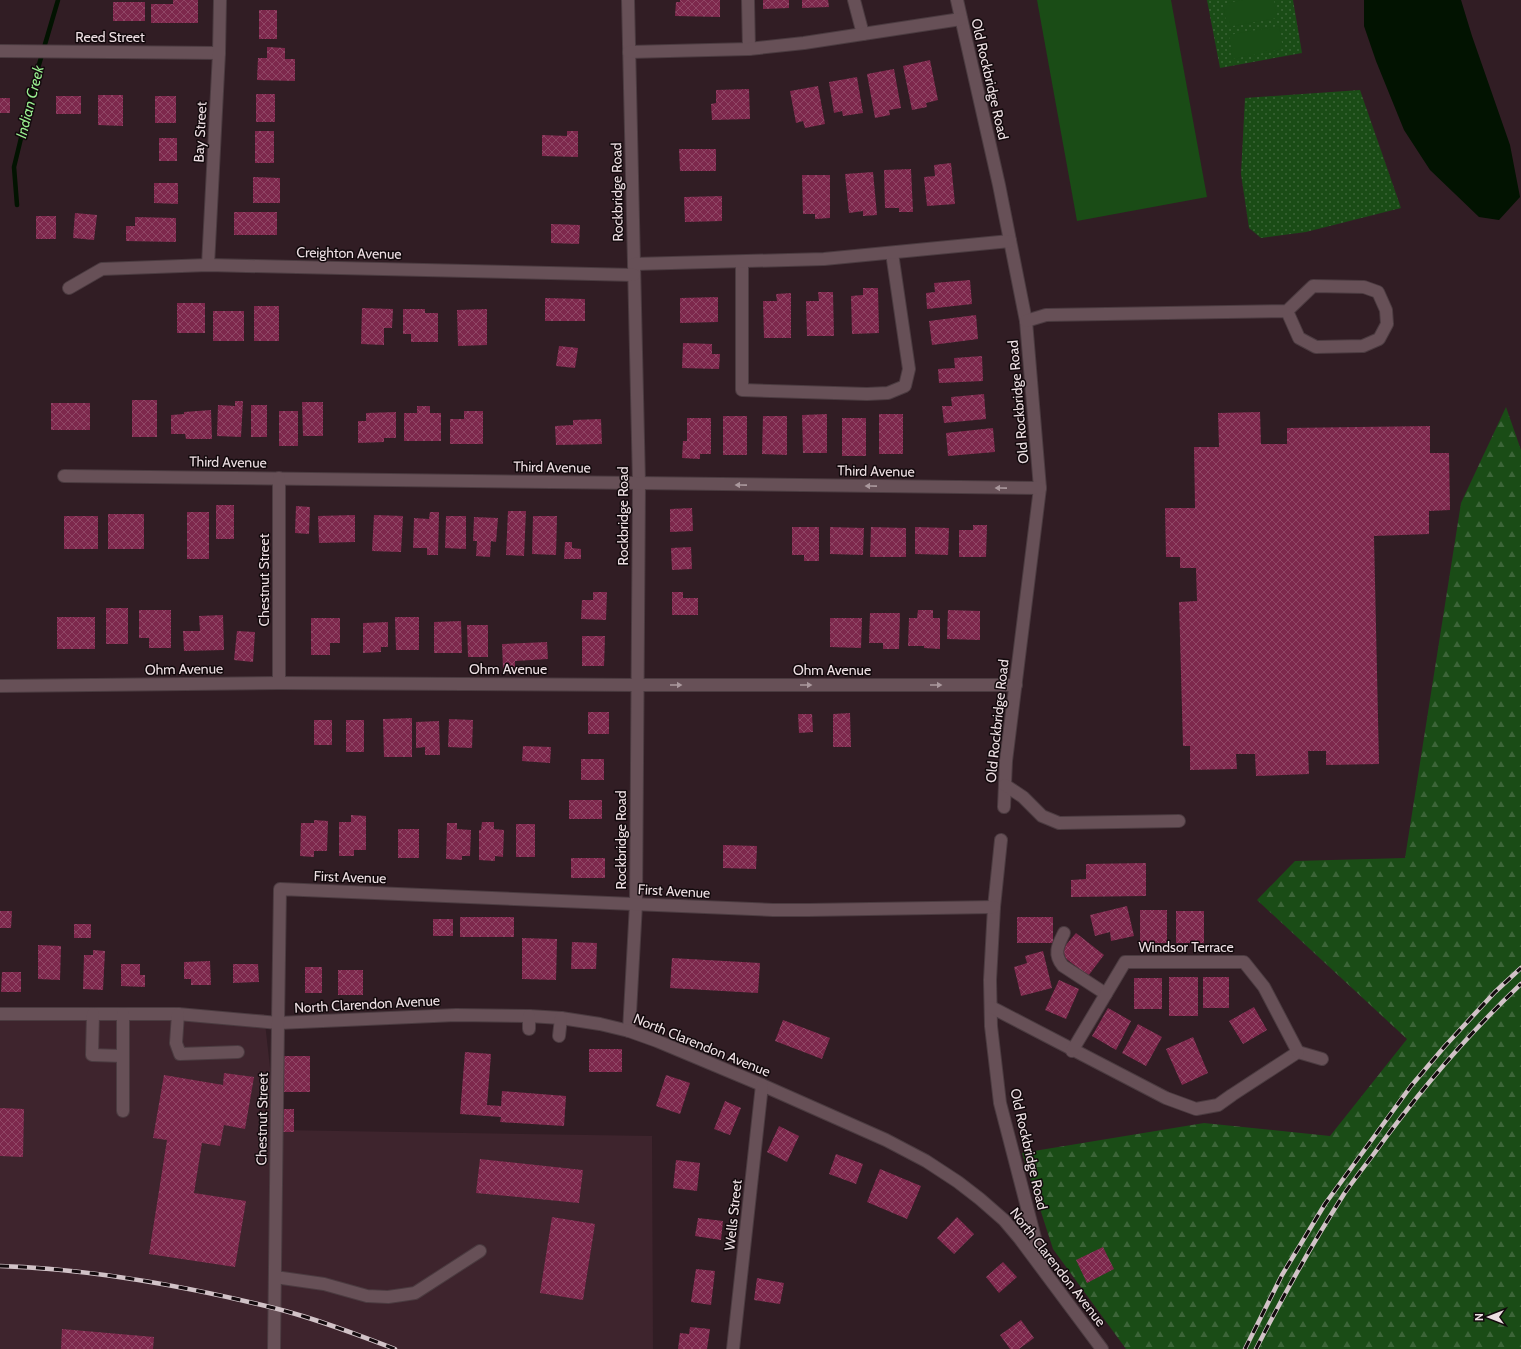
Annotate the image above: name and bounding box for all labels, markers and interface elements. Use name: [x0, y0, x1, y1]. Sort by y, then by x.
street label: Old Rockbridge Road: [967, 17, 1013, 141]
street label: Reed Street: [75, 28, 145, 46]
water label: Indian Creek: [12, 63, 48, 140]
street label: Bay Street: [189, 101, 211, 163]
street label: Rockbridge Road: [607, 142, 627, 242]
street label: Creighton Avenue: [296, 243, 402, 263]
street label: Old Rockbridge Road: [1004, 339, 1032, 465]
street label: Third Avenue: [189, 452, 267, 472]
street label: Third Avenue: [513, 457, 591, 477]
street label: Third Avenue: [837, 461, 915, 481]
street label: Rockbridge Road: [614, 466, 632, 566]
one-way arrow: [734, 482, 747, 488]
one-way arrow: [864, 483, 877, 489]
one-way arrow: [994, 485, 1007, 491]
street label: Chestnut Street: [255, 533, 273, 626]
street label: Old Rockbridge Road: [982, 658, 1012, 784]
street label: Ohm Avenue: [145, 659, 223, 679]
street label: Ohm Avenue: [469, 660, 547, 678]
street label: Ohm Avenue: [793, 661, 871, 679]
one-way arrow: [670, 682, 683, 688]
one-way arrow: [800, 682, 813, 688]
one-way arrow: [930, 682, 943, 688]
street label: Rockbridge Road: [612, 790, 630, 890]
street label: First Avenue: [313, 867, 387, 887]
street label: First Avenue: [637, 880, 711, 902]
street label: Windsor Terrace: [1138, 938, 1234, 956]
street label: North Clarendon Avenue: [294, 991, 440, 1017]
street label: North Clarendon Avenue: [631, 1009, 773, 1081]
street label: Chestnut Street: [252, 1072, 272, 1166]
street label: Old Rockbridge Road: [1006, 1087, 1052, 1211]
street label: Wells Street: [720, 1178, 746, 1251]
street label: North Clarendon Avenue: [1006, 1204, 1110, 1330]
north arrow: [1469, 1297, 1509, 1337]
text: N: [1472, 1313, 1486, 1321]

